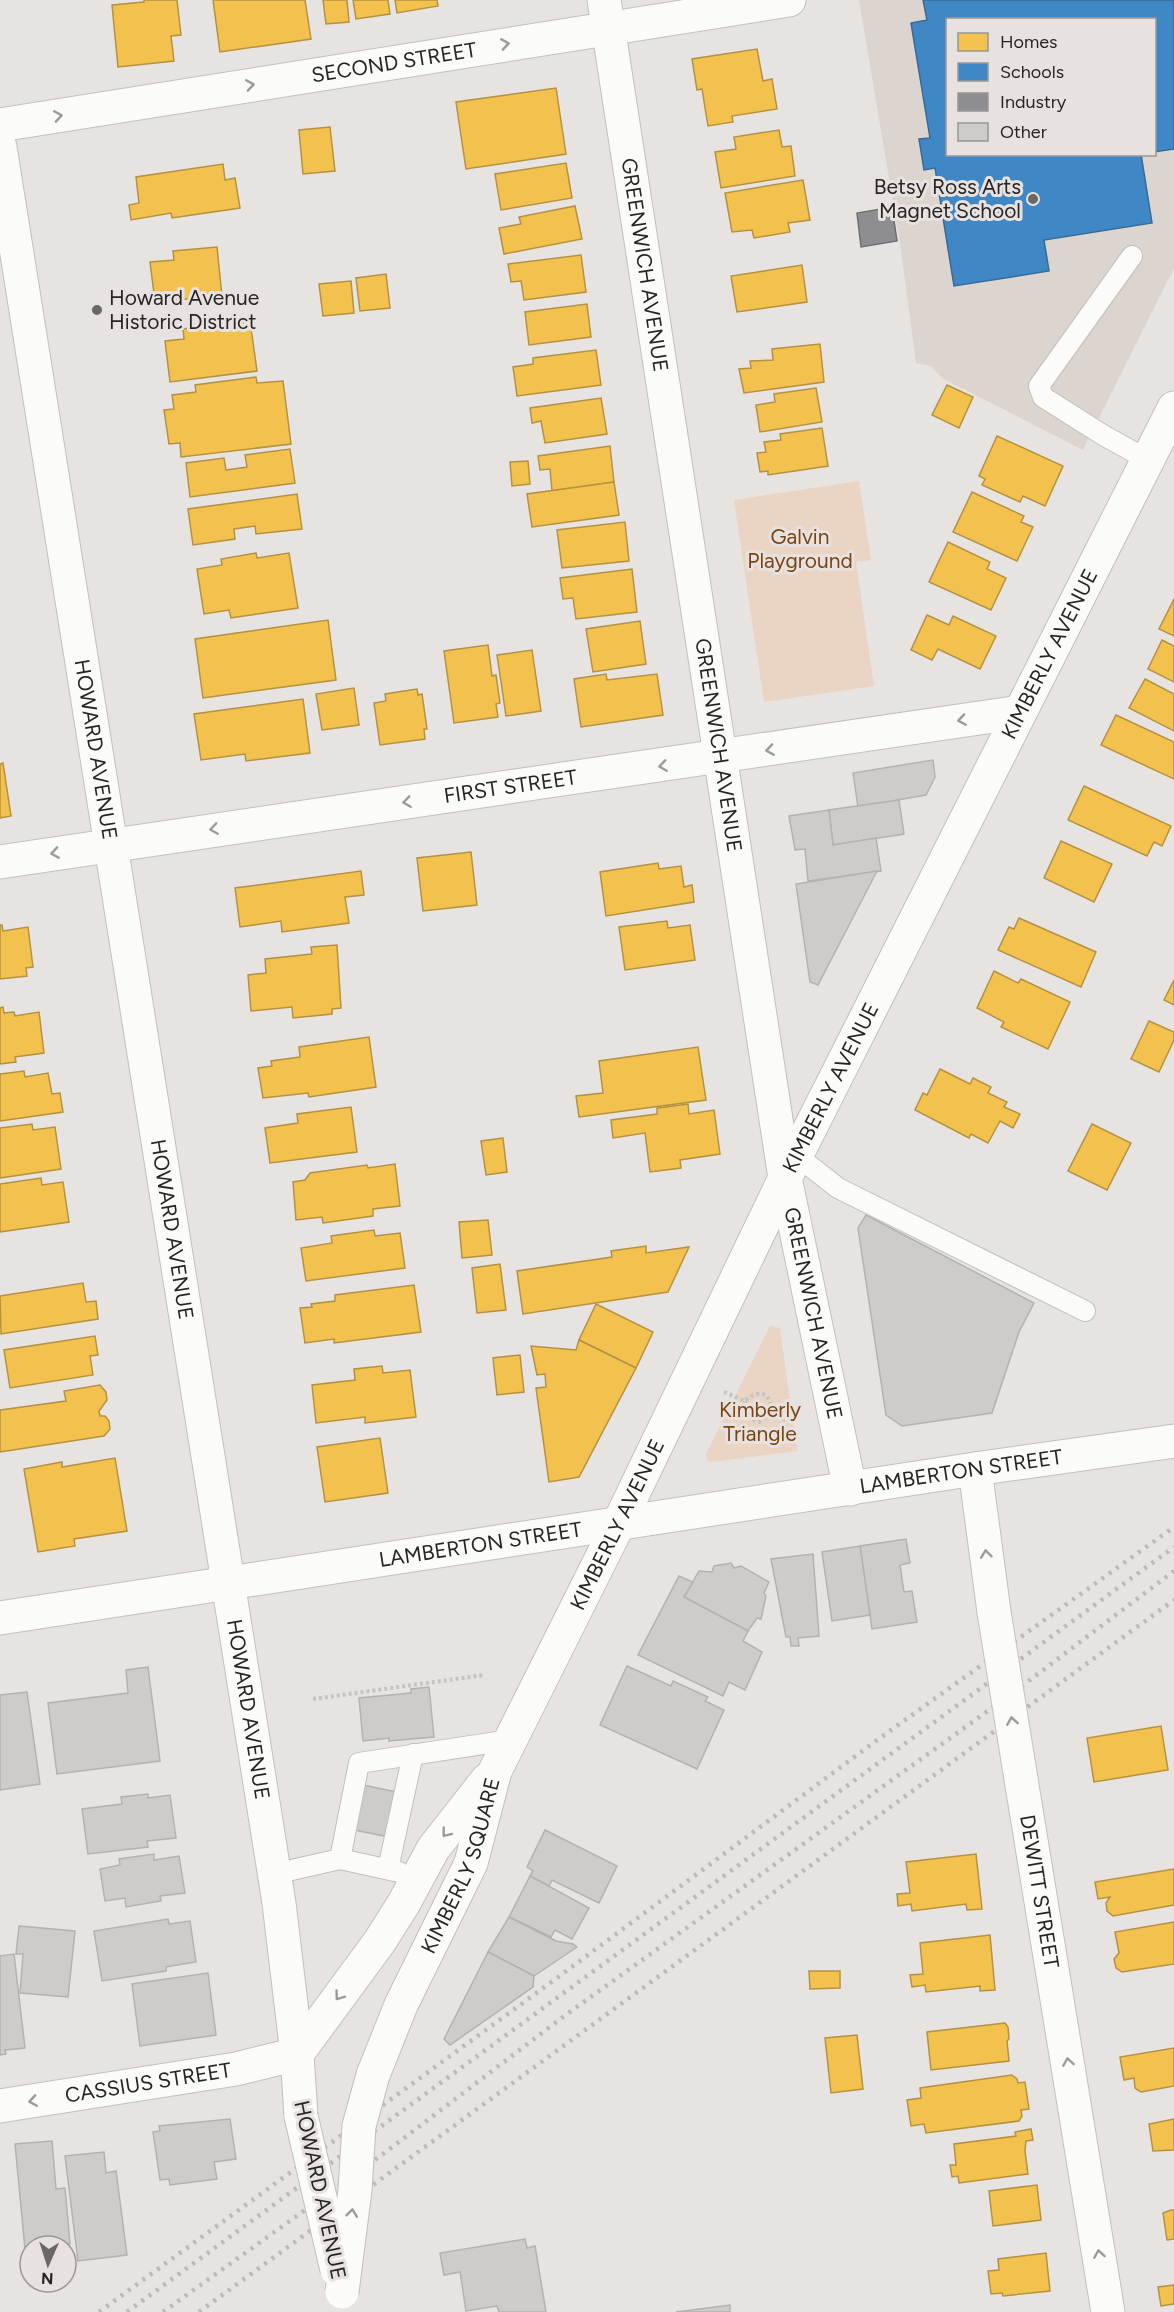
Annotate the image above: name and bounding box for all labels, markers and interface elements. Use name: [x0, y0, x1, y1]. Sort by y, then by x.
legend: [946, 18, 1156, 156]
text: Homes: [1000, 31, 1058, 53]
street label: SECOND STREET: [310, 37, 479, 87]
one-way arrow: [501, 39, 510, 51]
text: Schools: [1000, 61, 1064, 83]
one-way arrow: [246, 80, 255, 92]
text: Industry: [1000, 91, 1067, 113]
one-way arrow: [52, 110, 62, 123]
text: Other: [1000, 121, 1047, 143]
street label: GREENWICH AVENUE: [616, 156, 674, 374]
place label: Betsy Ross Arts Magnet School: [874, 174, 1021, 223]
marker: Betsy Ross Arts Magnet School: [1026, 192, 1040, 206]
place label: Howard Avenue Historic District: [109, 285, 259, 334]
marker: Howard Avenue Historic District: [90, 303, 104, 317]
park label: Galvin Playground: [747, 524, 853, 573]
street label: KIMBERLY AVENUE: [996, 565, 1103, 743]
street label: GREENWICH AVENUE: [690, 636, 748, 854]
street label: HOWARD AVENUE: [70, 657, 123, 841]
one-way arrow: [958, 714, 967, 726]
one-way arrow: [765, 743, 774, 755]
one-way arrow: [658, 759, 667, 771]
street label: FIRST STREET: [442, 764, 579, 808]
one-way arrow: [403, 795, 412, 807]
one-way arrow: [210, 823, 219, 835]
one-way arrow: [51, 847, 60, 859]
street label: KIMBERLY AVENUE: [777, 998, 883, 1177]
street label: HOWARD AVENUE: [146, 1137, 199, 1321]
street label: GREENWICH AVENUE: [779, 1205, 848, 1421]
park label: Kimberly Triangle: [719, 1397, 801, 1446]
street label: KIMBERLY AVENUE: [565, 1435, 669, 1614]
street label: LAMBERTON STREET: [858, 1444, 1064, 1498]
street label: LAMBERTON STREET: [377, 1516, 584, 1572]
one-way arrow: [981, 1549, 993, 1558]
street label: HOWARD AVENUE: [222, 1617, 275, 1801]
one-way arrow: [1006, 1716, 1019, 1726]
street label: KIMBERLY SQUARE: [415, 1775, 505, 1957]
street label: DEWITT STREET: [1015, 1813, 1065, 1970]
one-way arrow: [442, 1826, 453, 1837]
one-way arrow: [335, 1989, 346, 2000]
street label: CASSIUS STREET: [63, 2057, 233, 2108]
one-way arrow: [1062, 2057, 1074, 2066]
one-way arrow: [28, 2095, 37, 2107]
street label: HOWARD AVENUE: [289, 2098, 352, 2282]
one-way arrow: [345, 2208, 358, 2218]
north arrow: [18, 2234, 78, 2294]
one-way arrow: [1093, 2250, 1106, 2260]
text: N: [41, 2269, 54, 2288]

